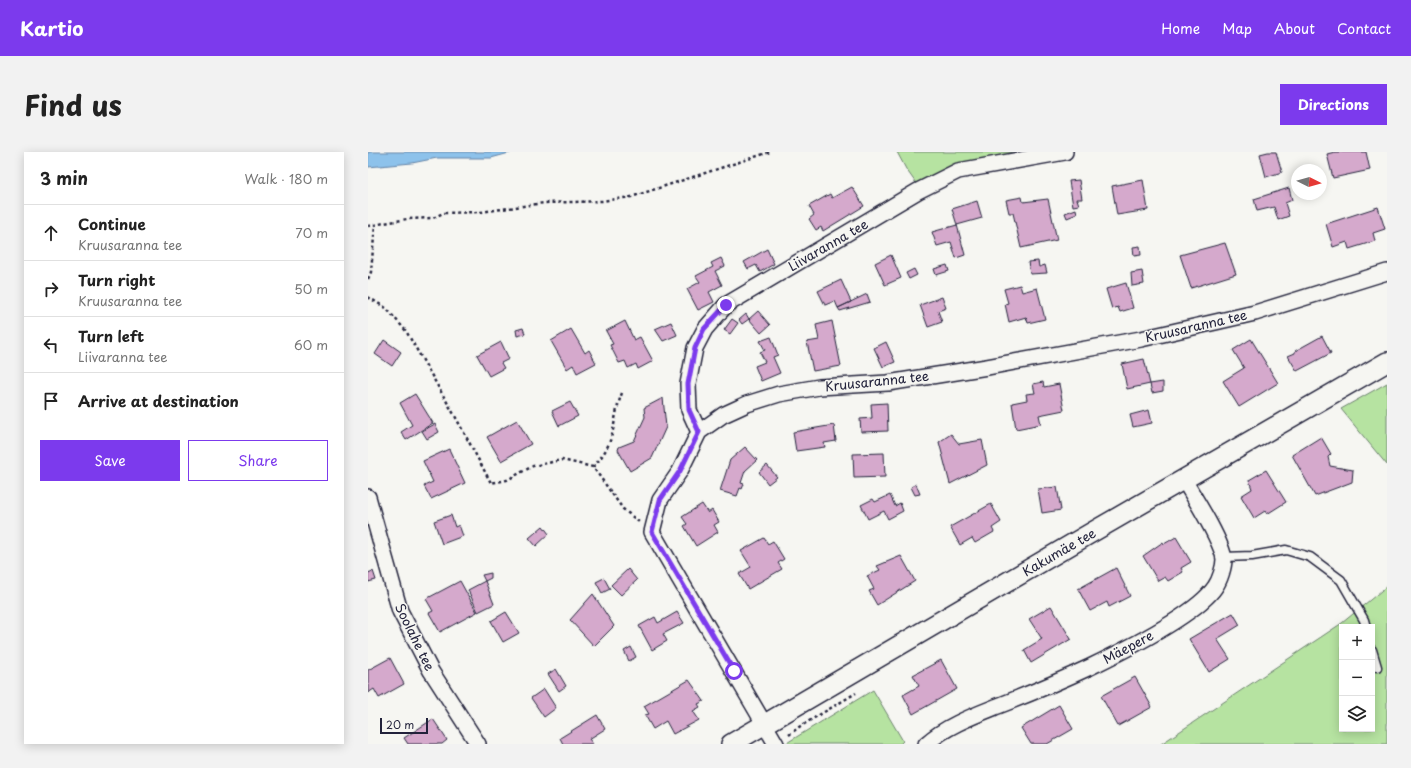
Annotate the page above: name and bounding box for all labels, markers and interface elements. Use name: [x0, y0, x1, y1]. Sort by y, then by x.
text: Kartio: [20, 14, 83, 42]
text: Home: [1161, 18, 1200, 39]
text: Map: [1222, 18, 1252, 39]
text: About: [1274, 18, 1315, 39]
text: Contact: [1337, 18, 1391, 39]
text: Find us: [24, 83, 122, 126]
button: Directions: [1280, 84, 1387, 125]
north arrow: [1291, 164, 1327, 200]
text: 3 min: [40, 165, 88, 191]
text: Walk · 180 m: [245, 169, 328, 188]
text: Continue: [78, 212, 146, 235]
street label: Liivaranna tee: [784, 214, 871, 275]
icon: ahead: [40, 222, 62, 244]
text: 70 m: [295, 223, 328, 242]
text: Kruusaranna tee: [78, 235, 182, 254]
text: Turn right: [78, 268, 155, 291]
icon: right: [40, 278, 62, 300]
text: 50 m: [294, 279, 328, 298]
text: Kruusaranna tee: [78, 291, 182, 310]
route end: [717, 296, 735, 314]
street label: Kruusaranna tee: [1143, 305, 1249, 347]
text: Turn left: [78, 324, 144, 347]
icon: left: [40, 334, 62, 356]
text: 60 m: [294, 335, 328, 354]
text: Liivaranna tee: [78, 347, 168, 366]
street label: Kruusaranna tee: [824, 366, 930, 395]
text: Arrive at destination: [78, 389, 239, 412]
icon: arrive: [40, 390, 62, 412]
button: Save: [40, 440, 180, 481]
button: Share: [188, 440, 328, 481]
street label: Kakumäe tee: [1018, 523, 1099, 580]
street label: Soolahe tee: [391, 600, 440, 674]
map controls: [1339, 624, 1375, 732]
button: +: [1339, 624, 1375, 660]
street label: Mäepere: [1099, 625, 1156, 668]
button: −: [1339, 660, 1375, 696]
route start: [725, 662, 743, 680]
button: layers: [1339, 696, 1375, 732]
scale bar: [380, 716, 428, 735]
text: 20 m: [386, 716, 414, 733]

